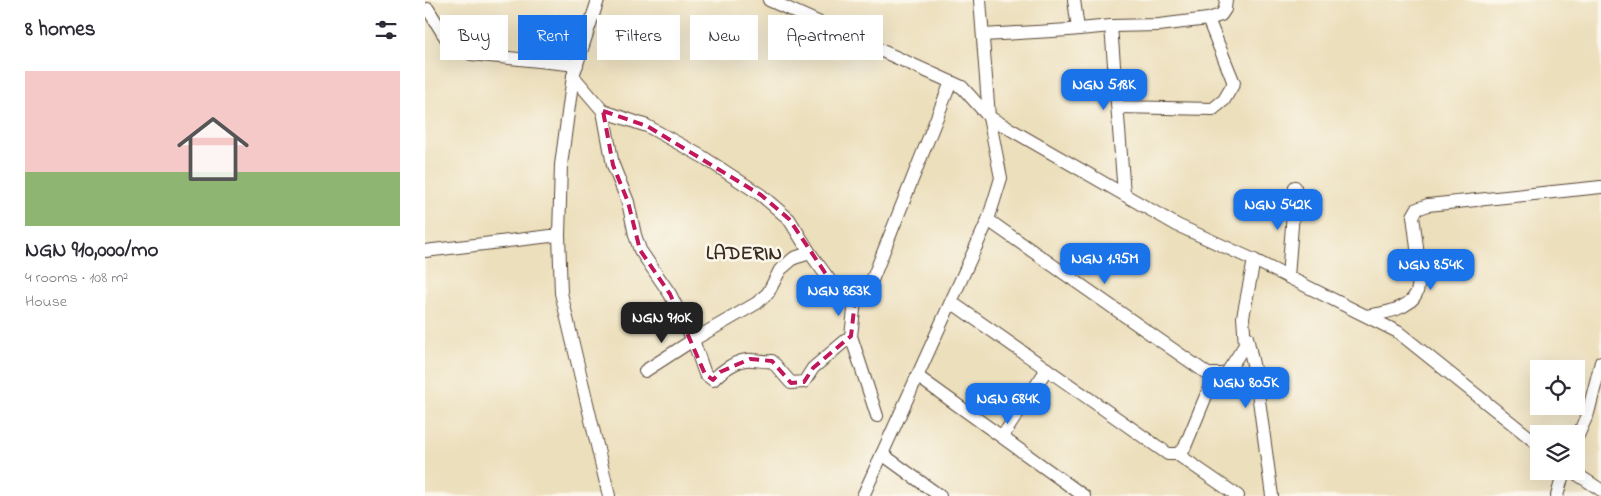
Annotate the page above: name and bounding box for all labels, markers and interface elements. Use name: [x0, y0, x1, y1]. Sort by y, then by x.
text: 8 homes: [25, 15, 95, 45]
chip: Buy: [440, 15, 508, 60]
chip: Rent: [518, 15, 587, 60]
chip: Filters: [597, 15, 680, 60]
chip: New: [690, 15, 758, 60]
chip: Apartment: [768, 15, 883, 60]
icon: filters: [372, 16, 400, 44]
pin: NGN 518K: [1052, 68, 1156, 111]
text: NGN 518K: [1072, 73, 1136, 97]
icon: home: [168, 104, 258, 194]
pin: NGN 542K: [1226, 188, 1330, 231]
text: NGN 542K: [1244, 193, 1312, 217]
text: NGN 910,000/mo: [25, 236, 158, 266]
district label: LADERIN: [706, 240, 782, 269]
pin: NGN 1.95M: [1048, 242, 1162, 285]
text: NGN 1.95M: [1071, 247, 1139, 271]
pin: NGN 854K: [1379, 248, 1483, 291]
text: NGN 854K: [1398, 253, 1464, 277]
text: 4 rooms · 108 m²: [25, 266, 128, 290]
pin: NGN 863K: [787, 274, 891, 317]
text: NGN 863K: [807, 279, 871, 303]
text: House: [25, 290, 67, 314]
pin: NGN 910K: [610, 302, 714, 344]
text: NGN 910K: [632, 306, 692, 330]
map controls: [1530, 360, 1585, 480]
button: locate: [1530, 360, 1585, 415]
pin: NGN 805K: [1194, 366, 1298, 409]
text: NGN 805K: [1213, 371, 1279, 395]
pin: NGN 684K: [956, 382, 1060, 425]
text: NGN 684K: [976, 387, 1040, 411]
button: layers: [1530, 425, 1585, 480]

